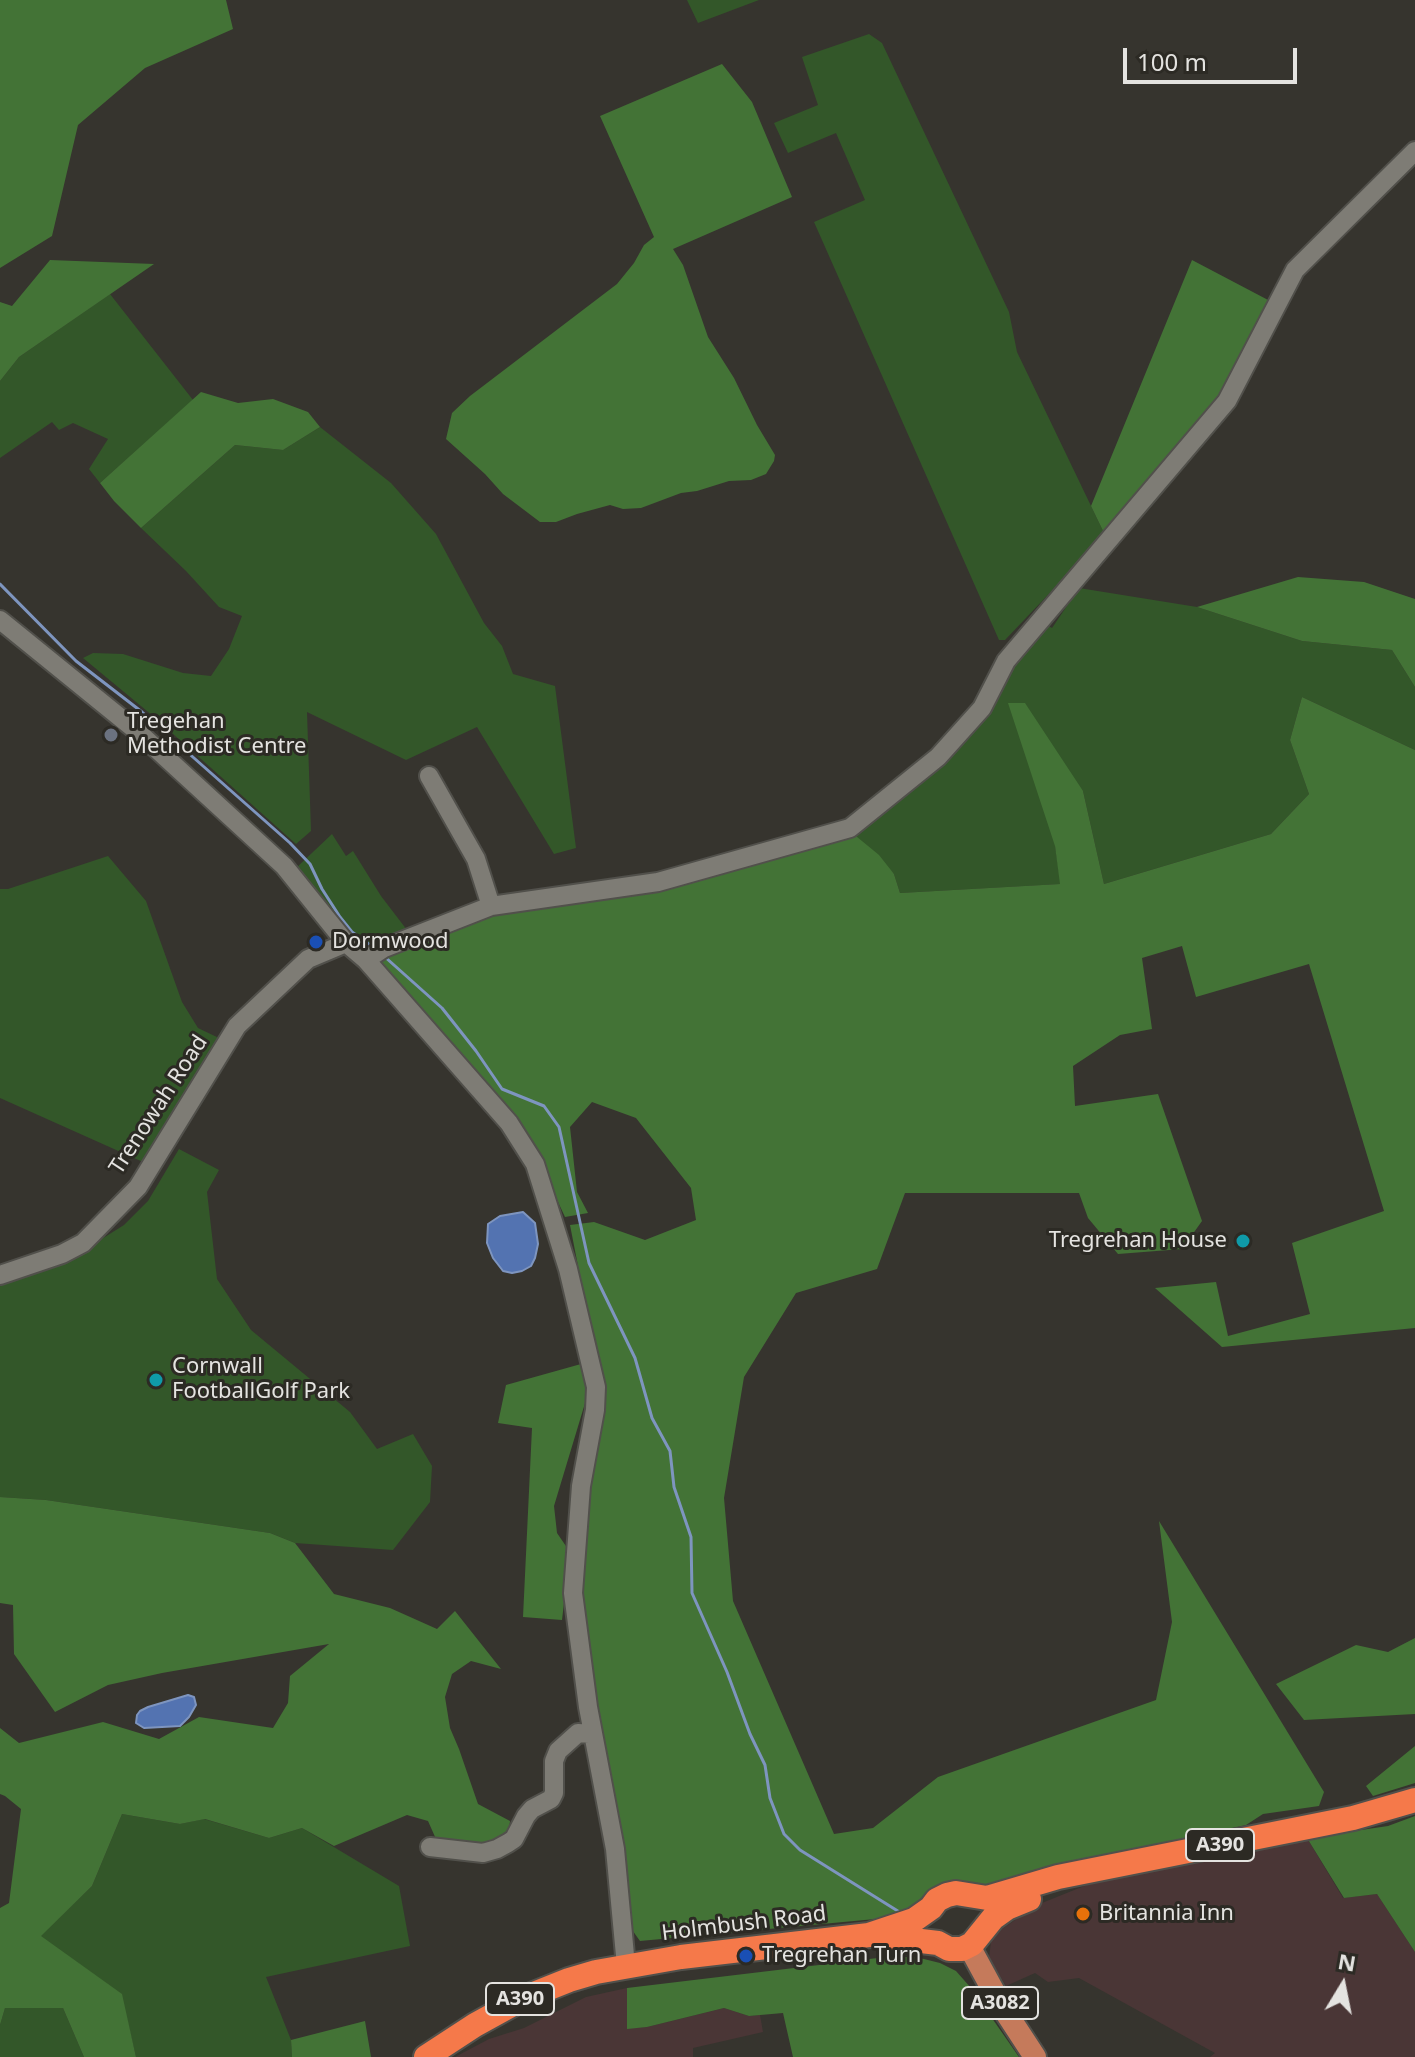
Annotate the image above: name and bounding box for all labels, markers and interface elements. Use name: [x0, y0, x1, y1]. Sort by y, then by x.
scale bar: [1127, 32, 1301, 82]
text: 100 m: [1137, 45, 1207, 78]
place label: Tregehan Methodist Centre: [127, 709, 307, 760]
marker: Tregehan Methodist Centre: [102, 726, 120, 744]
place label: Dormwood: [332, 929, 448, 955]
marker: Dormwood: [307, 933, 325, 951]
street label: Trenowah Road: [104, 1031, 214, 1179]
place label: Tregrehan House: [1049, 1228, 1227, 1254]
marker: Tregrehan House: [1234, 1232, 1252, 1250]
place label: Cornwall FootballGolf Park: [172, 1354, 350, 1406]
marker: Cornwall FootballGolf Park: [147, 1371, 165, 1389]
road number: A390: [1186, 1829, 1254, 1861]
street label: Holmbush Road: [660, 1901, 828, 1947]
place label: Britannia Inn: [1099, 1901, 1234, 1927]
marker: Britannia Inn: [1074, 1905, 1092, 1923]
place label: Tregrehan Turn: [762, 1943, 921, 1969]
north arrow: [1303, 1945, 1383, 2025]
text: N: [1336, 1945, 1359, 1978]
marker: Tregrehan Turn: [737, 1947, 755, 1965]
road number: A390: [486, 1983, 554, 2015]
road number: A3082: [962, 1987, 1038, 2019]

